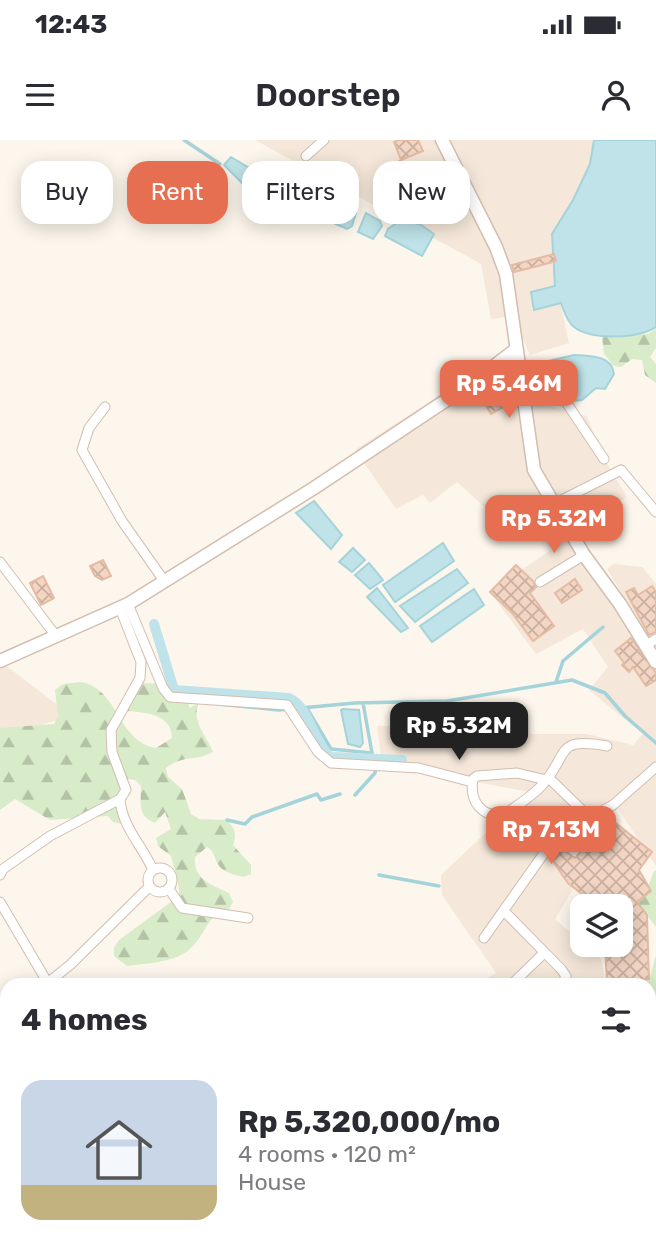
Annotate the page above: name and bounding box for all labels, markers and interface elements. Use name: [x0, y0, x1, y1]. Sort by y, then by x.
text: 12:43: [35, 9, 107, 40]
icon: menu: [21, 76, 59, 114]
text: Doorstep: [255, 76, 401, 114]
icon: person: [597, 76, 635, 114]
chip: Buy: [21, 161, 113, 224]
chip: Rent: [127, 161, 228, 224]
chip: Filters: [242, 161, 359, 224]
chip: New: [373, 161, 470, 224]
pin: Rp 5.46M: [437, 360, 581, 420]
text: Rp 5.46M: [456, 369, 562, 397]
pin: Rp 5.32M: [482, 496, 626, 555]
text: Rp 5.32M: [501, 504, 607, 532]
pin: Rp 5.32M: [387, 702, 531, 762]
text: Rp 5.32M: [406, 711, 512, 739]
pin: Rp 7.13M: [479, 806, 623, 866]
text: Rp 7.13M: [502, 815, 600, 843]
map controls: [570, 894, 633, 957]
button: layers: [570, 894, 633, 957]
icon: filters: [597, 1001, 635, 1039]
text: 4 homes: [21, 1002, 148, 1038]
text: Rp 5,320,000/mo: [238, 1104, 500, 1140]
icon: home: [77, 1108, 161, 1192]
text: 4 rooms · 120 m²: [238, 1140, 416, 1168]
text: House: [238, 1168, 306, 1196]

